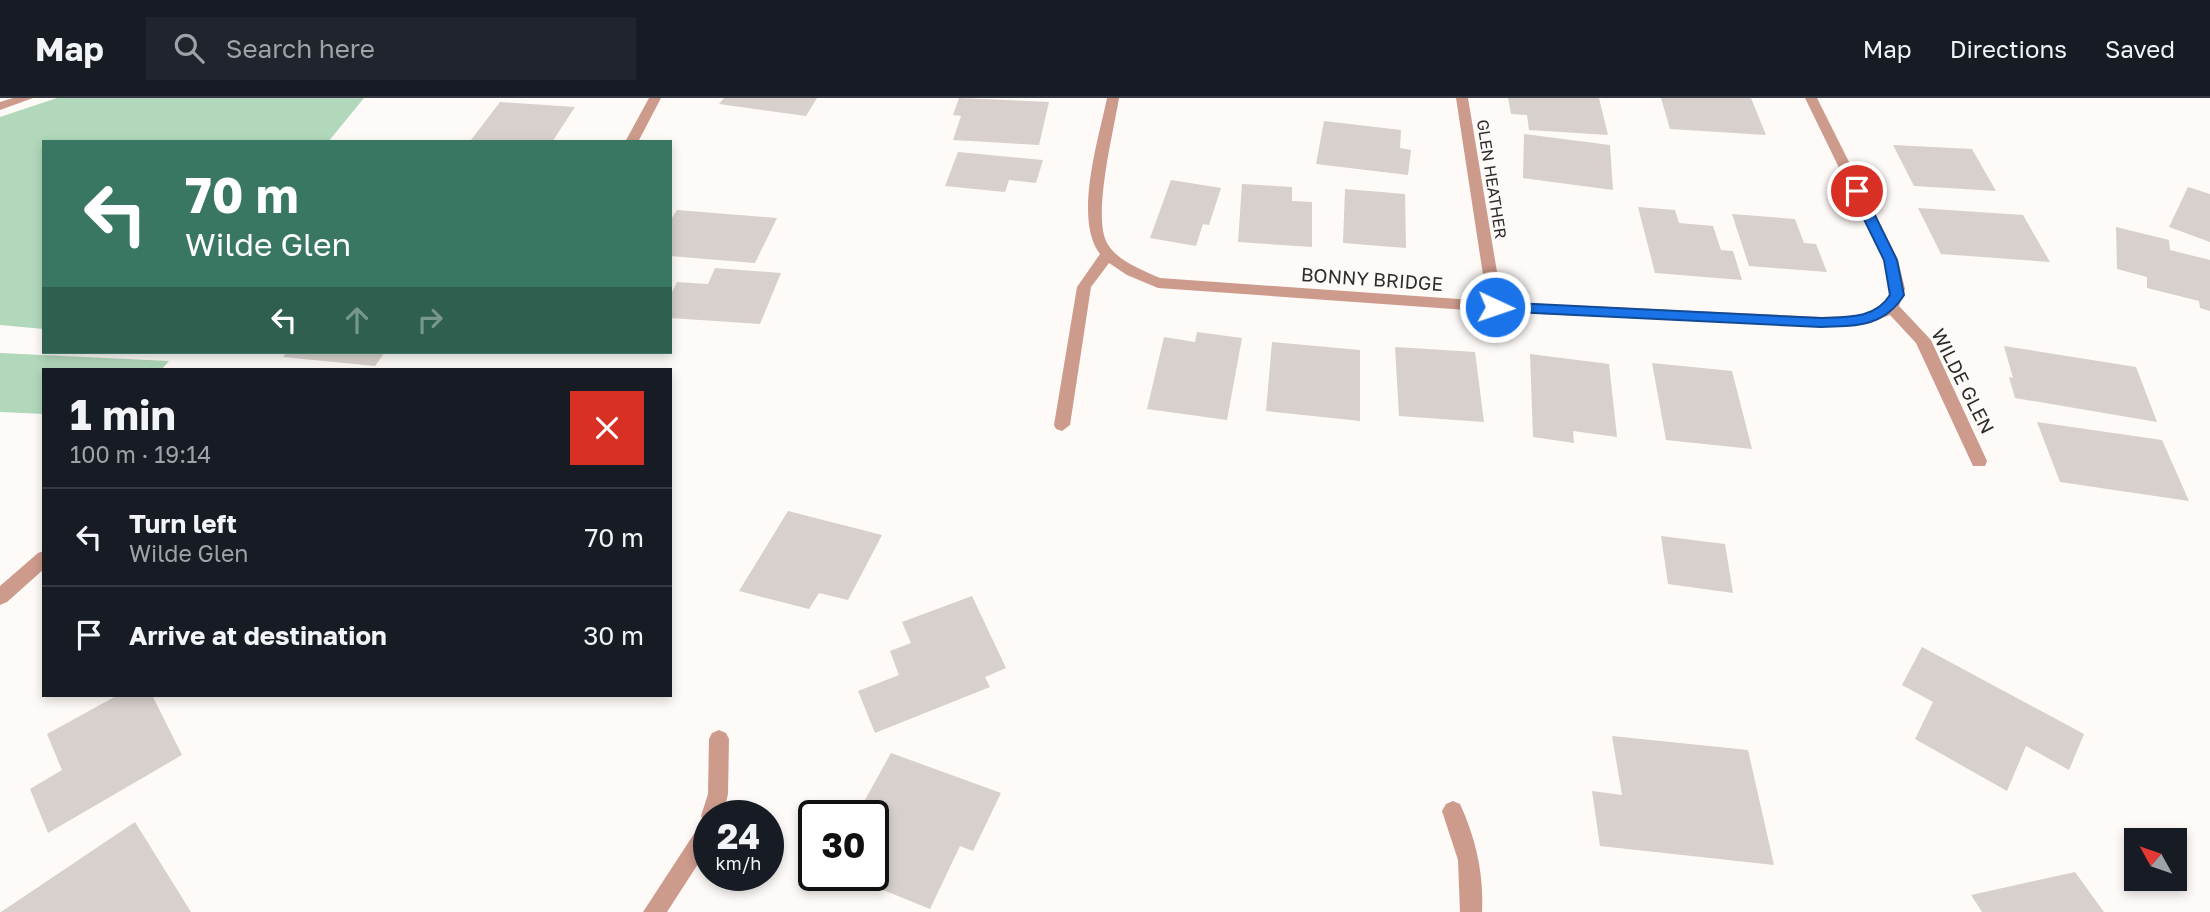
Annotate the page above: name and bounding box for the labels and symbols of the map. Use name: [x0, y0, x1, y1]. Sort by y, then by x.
street label: GLEN HEATHER: [1473, 118, 1511, 240]
pin: [1827, 161, 1887, 221]
street label: BONNY BRIDGE: [1300, 262, 1444, 295]
position arrow: [1458, 270, 1532, 344]
street label: WILDE GLEN: [1927, 324, 2000, 437]
speed limit sign: 30: [798, 800, 889, 891]
north arrow: [2124, 828, 2188, 891]

